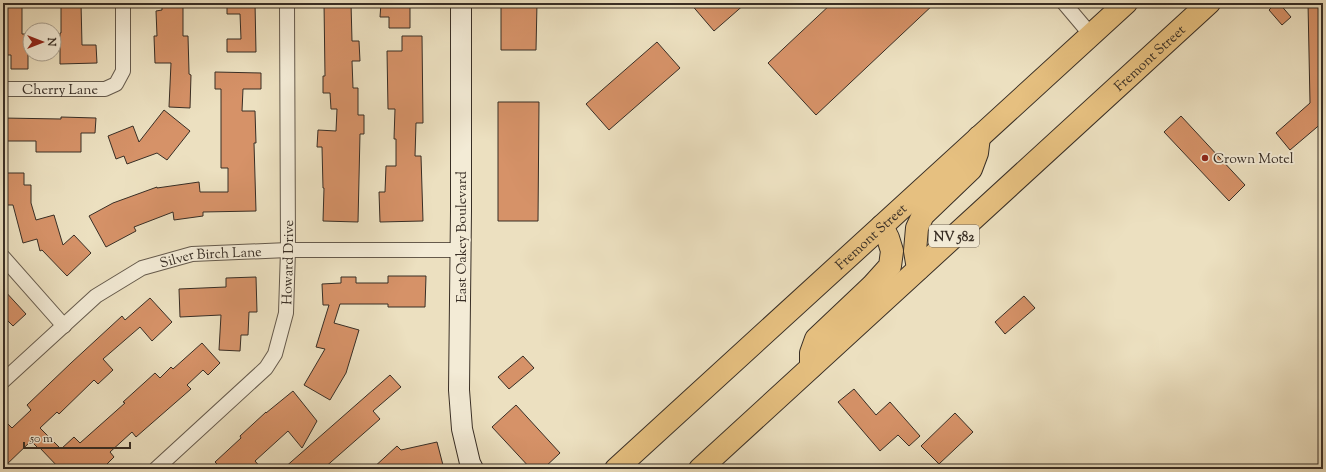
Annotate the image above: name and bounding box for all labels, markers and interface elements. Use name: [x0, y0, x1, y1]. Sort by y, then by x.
street label: Fremont Street: [1110, 21, 1191, 97]
north arrow: [22, 22, 62, 62]
text: N: [43, 37, 59, 47]
street label: Cherry Lane: [22, 81, 98, 101]
place label: Crown Motel: [1213, 150, 1294, 170]
marker: Crown Motel: [1200, 153, 1210, 163]
street label: East Oakey Boulevard: [453, 171, 473, 303]
street label: Fremont Street: [832, 200, 912, 276]
street label: Howard Drive: [278, 220, 300, 305]
road number: NV 582: [929, 225, 979, 247]
street label: Silver Birch Lane: [158, 243, 262, 275]
scale bar: [24, 424, 130, 450]
text: 50 m: [29, 430, 53, 448]

